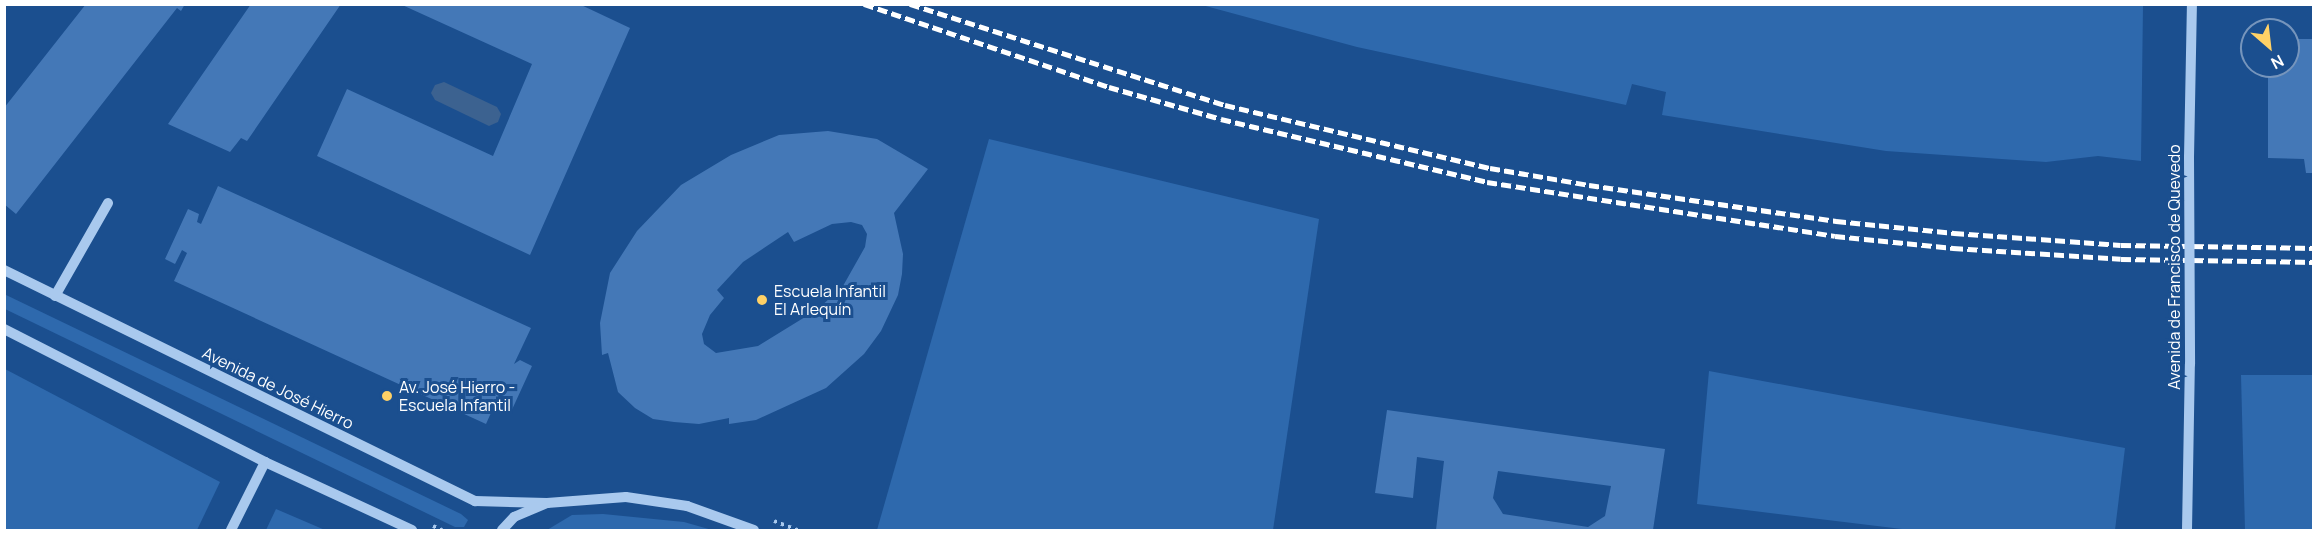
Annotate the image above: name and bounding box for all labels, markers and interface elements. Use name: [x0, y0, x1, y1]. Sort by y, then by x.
north arrow: [2240, 18, 2300, 78]
text: N: [2267, 50, 2288, 75]
street label: Avenida de Francisco de Quevedo: [2164, 144, 2184, 390]
place label: Escuela Infantil El Arlequín: [774, 281, 886, 319]
marker: Escuela Infantil El Arlequín: [755, 293, 769, 307]
street label: Avenida de José Hierro: [199, 343, 357, 433]
place label: Av. José Hierro - Escuela Infantil: [399, 377, 515, 415]
marker: Av. José Hierro - Escuela Infantil: [380, 389, 394, 403]

